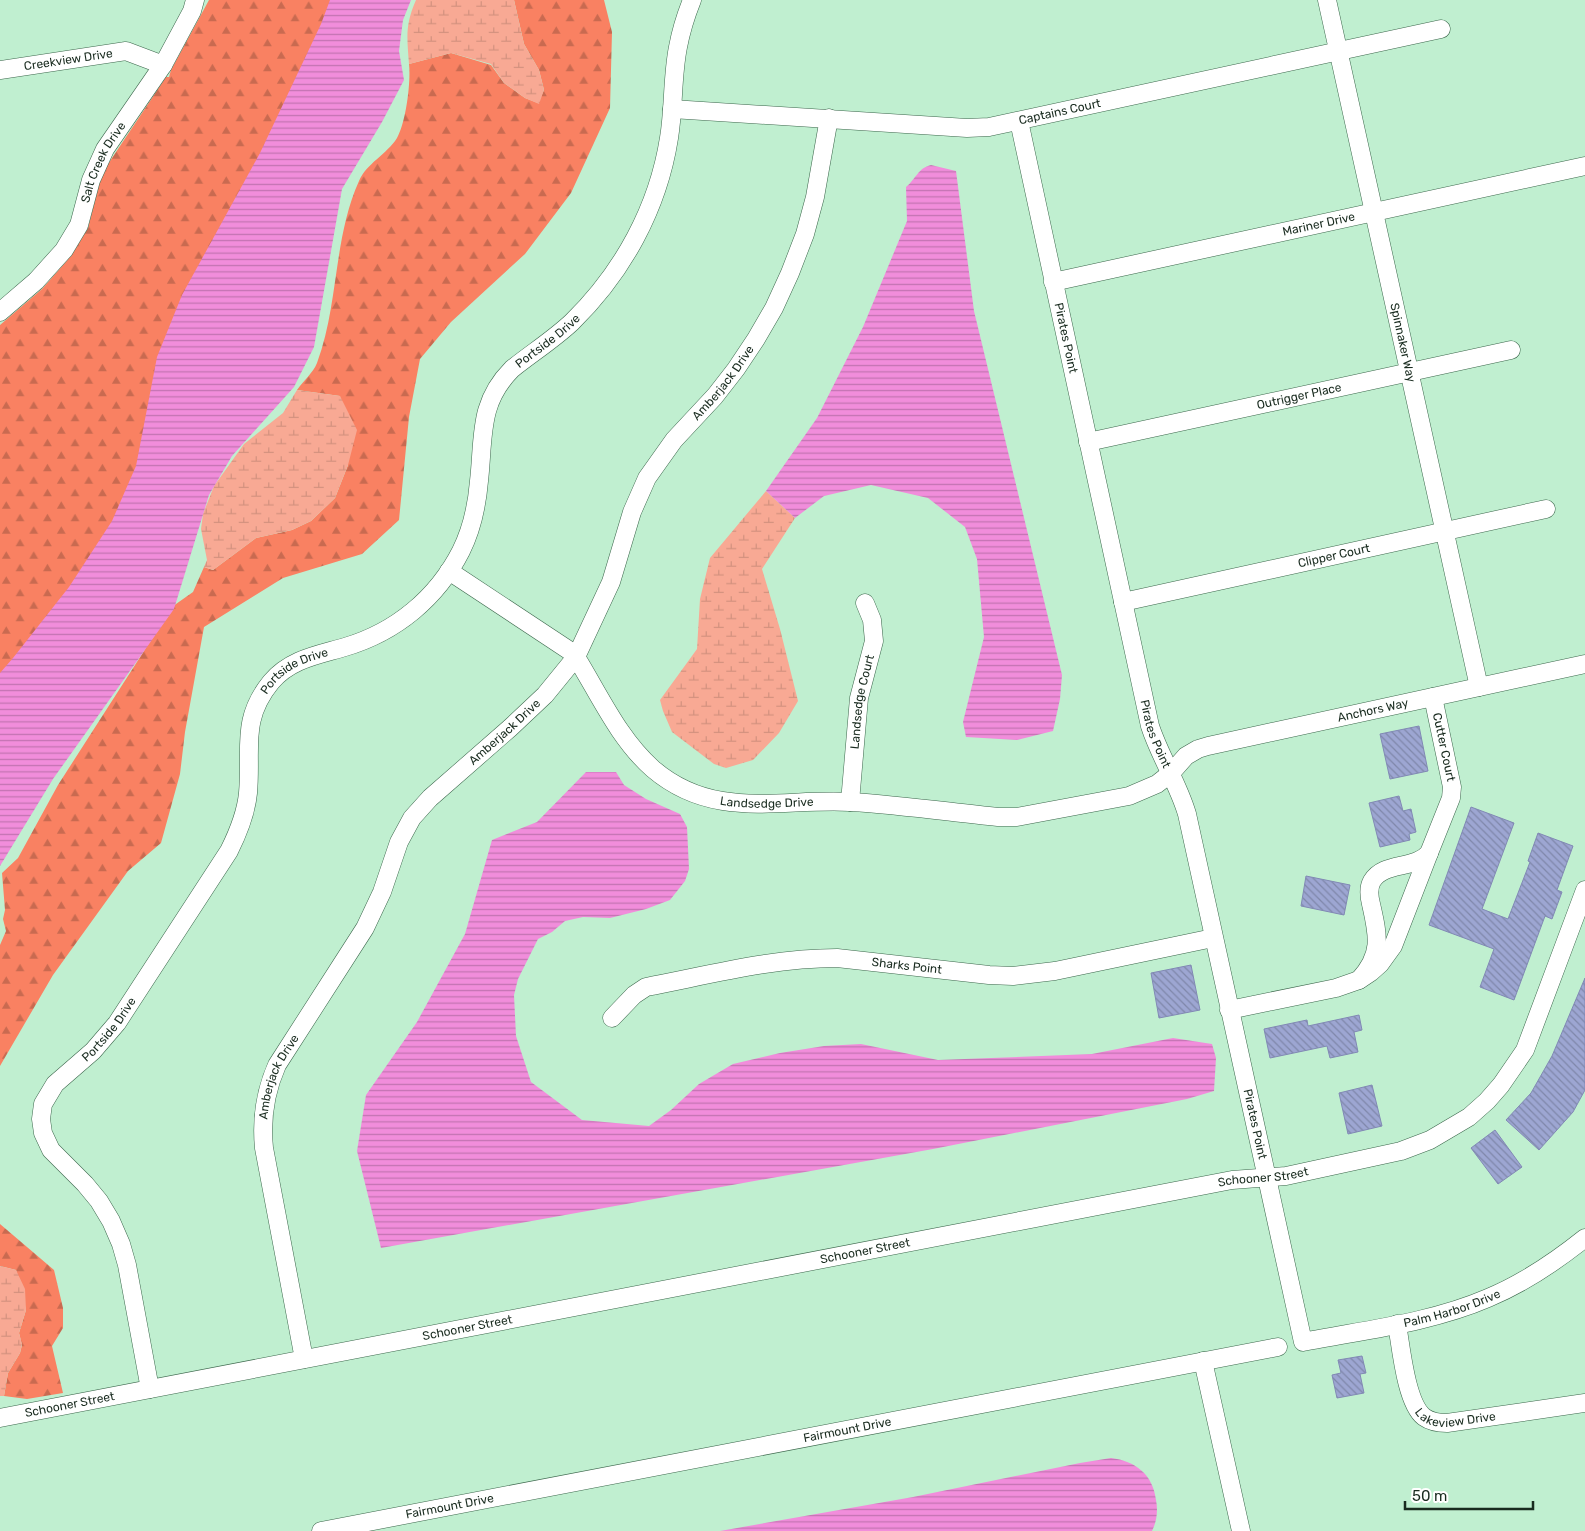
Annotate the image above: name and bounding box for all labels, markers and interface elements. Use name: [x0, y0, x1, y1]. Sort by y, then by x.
street label: Creekview Drive: [23, 46, 114, 73]
street label: Captains Court: [1017, 96, 1102, 127]
street label: Salt Creek Drive: [78, 119, 129, 204]
street label: Mariner Drive: [1281, 209, 1357, 239]
street label: Pirates Point: [1052, 302, 1080, 375]
street label: Spinnaker Way: [1387, 302, 1418, 384]
street label: Portside Drive: [512, 311, 583, 371]
street label: Amberjack Drive: [689, 343, 757, 423]
street label: Outrigger Place: [1255, 380, 1343, 412]
street label: Clipper Court: [1297, 541, 1372, 570]
street label: Portside Drive: [257, 645, 330, 697]
street label: Landsedge Court: [848, 653, 877, 750]
street label: Amberjack Drive: [466, 696, 543, 768]
street label: Anchors Way: [1336, 696, 1410, 725]
street label: Pirates Point: [1137, 698, 1174, 770]
street label: Cutter Court: [1430, 711, 1458, 783]
street label: Landsedge Drive: [719, 794, 814, 811]
street label: Sharks Point: [871, 955, 943, 977]
street label: Portside Drive: [79, 994, 139, 1064]
street label: Amberjack Drive: [256, 1032, 302, 1120]
street label: Pirates Point: [1241, 1088, 1270, 1161]
street label: Schooner Street: [1217, 1164, 1310, 1190]
street label: Schooner Street: [819, 1235, 911, 1266]
street label: Palm Harbor Drive: [1402, 1286, 1503, 1330]
street label: Schooner Street: [421, 1312, 514, 1343]
street label: Schooner Street: [24, 1389, 116, 1420]
street label: Lakeview Drive: [1412, 1405, 1497, 1430]
street label: Fairmount Drive: [802, 1414, 893, 1445]
scale bar: [1405, 1478, 1532, 1510]
text: 50 m: [1412, 1487, 1447, 1505]
street label: Fairmount Drive: [404, 1491, 495, 1522]

